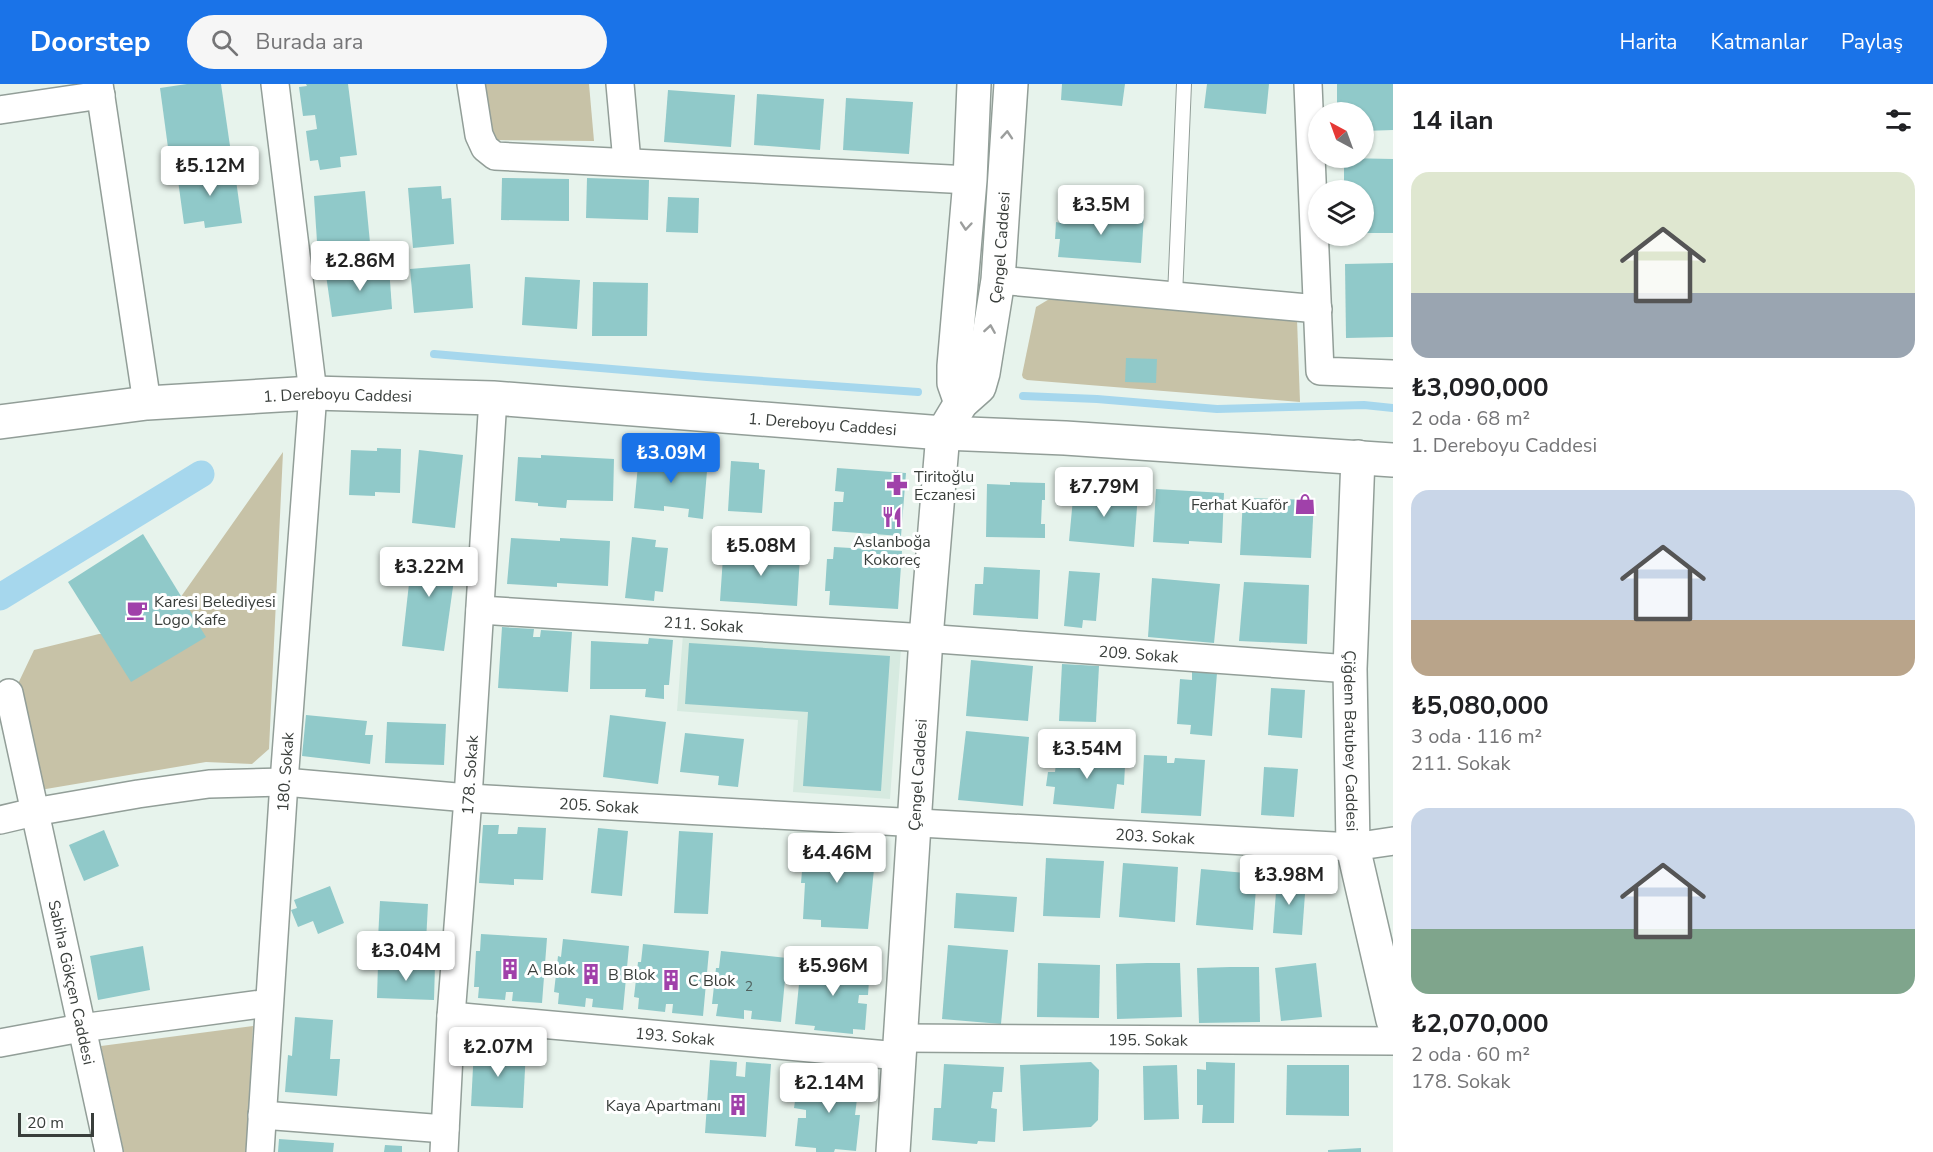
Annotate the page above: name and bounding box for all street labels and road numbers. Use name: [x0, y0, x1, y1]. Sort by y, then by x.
street label: Çengel Caddesi: [984, 191, 1016, 305]
street label: 1. Dereboyu Caddesi: [262, 383, 412, 408]
street label: 1. Dereboyu Caddesi: [747, 408, 897, 441]
street label: 211. Sokak: [663, 612, 745, 639]
street label: 209. Sokak: [1098, 641, 1180, 669]
street label: Çiğdem Batubey Caddesi: [1338, 650, 1363, 832]
street label: Çengel Caddesi: [904, 718, 933, 832]
street label: 180. Sokak: [272, 730, 300, 812]
street label: 178. Sokak: [457, 733, 484, 816]
street label: 205. Sokak: [558, 793, 640, 819]
street label: 203. Sokak: [1115, 824, 1196, 850]
street label: Sabiha Gökçen Caddesi: [42, 898, 100, 1067]
street label: 193. Sokak: [634, 1023, 717, 1052]
street label: 195. Sokak: [1108, 1029, 1189, 1052]

